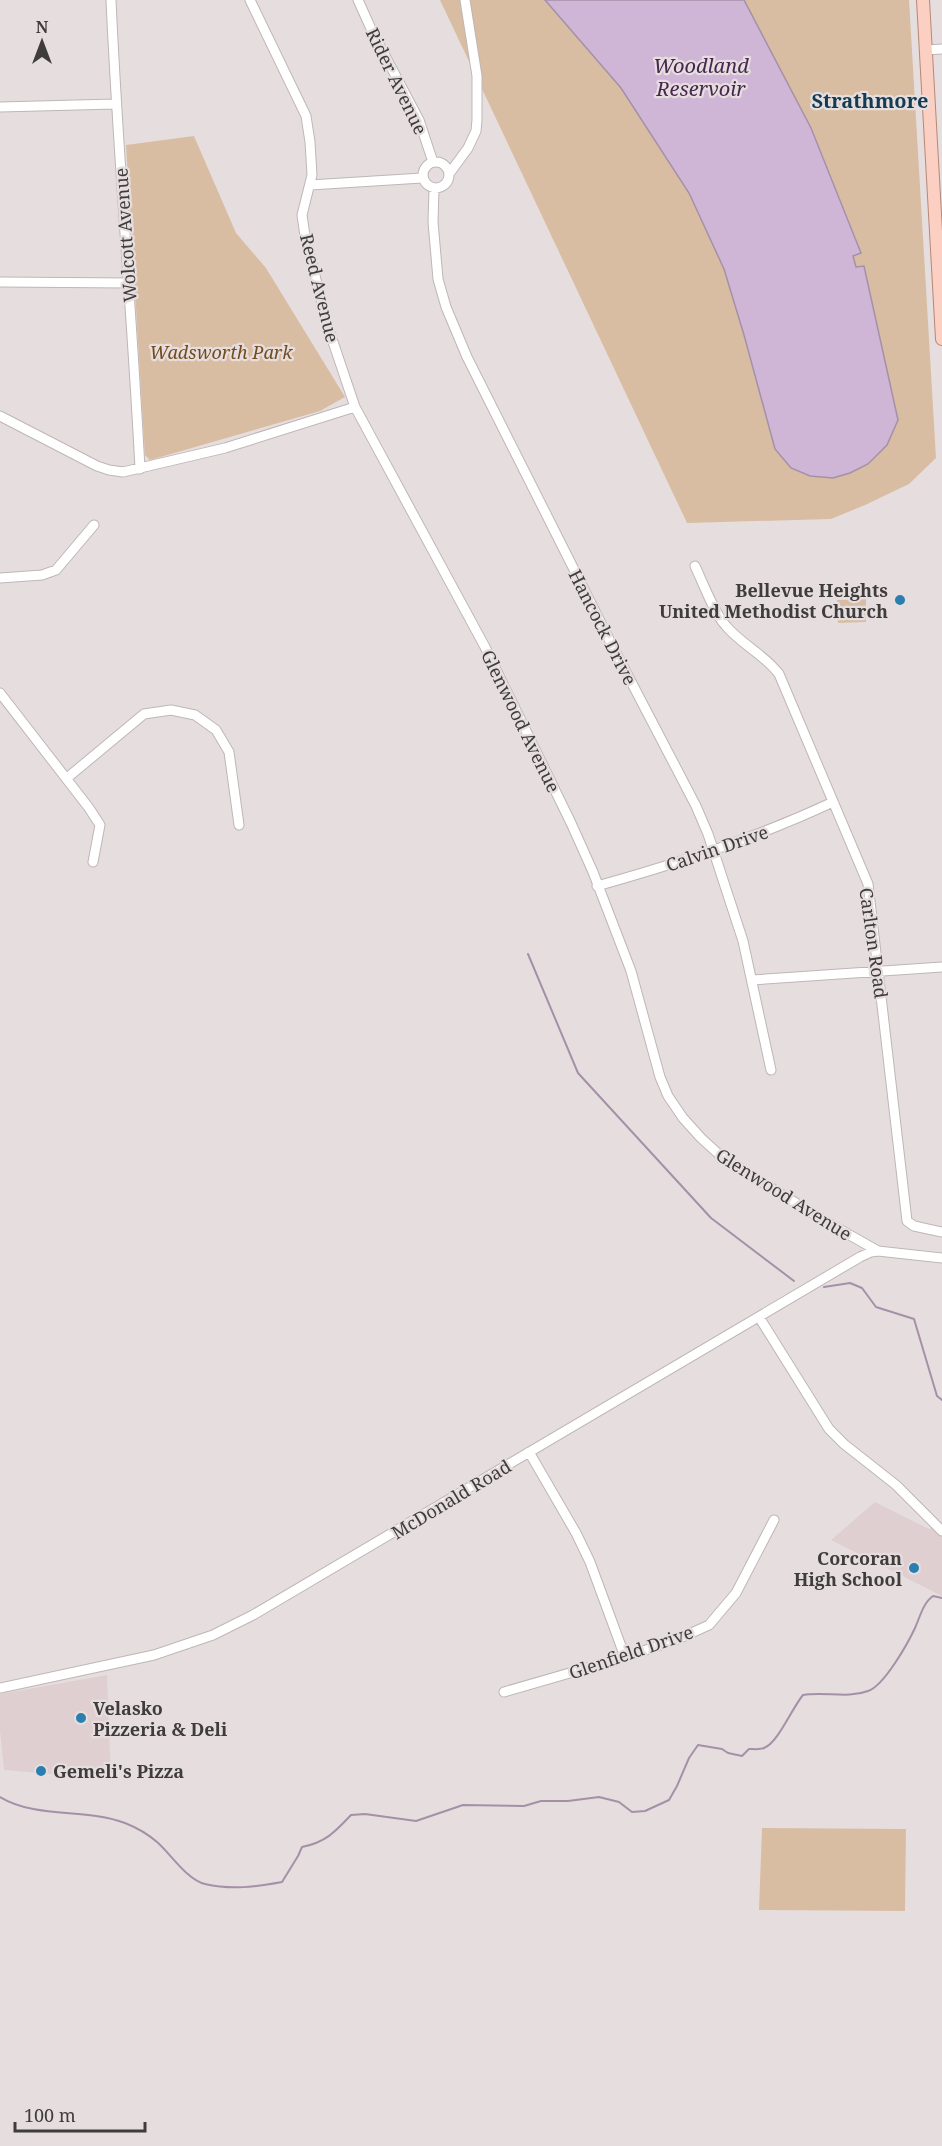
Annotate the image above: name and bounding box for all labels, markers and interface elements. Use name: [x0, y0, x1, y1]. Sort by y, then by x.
north arrow: [12, 12, 72, 72]
text: N: [36, 16, 49, 38]
street label: Rider Avenue: [361, 24, 433, 138]
water label: Woodland Reservoir: [653, 52, 749, 102]
district label: Strathmore: [811, 87, 929, 114]
street label: Wolcott Avenue: [108, 167, 142, 303]
street label: Reed Avenue: [295, 231, 345, 345]
park label: Wadsworth Park: [150, 340, 293, 364]
street label: Hancock Drive: [564, 565, 642, 689]
place label: Bellevue Heights United Methodist Church: [659, 578, 888, 623]
marker: Bellevue Heights United Methodist Church: [893, 593, 907, 607]
street label: Glenwood Avenue: [476, 646, 566, 796]
street label: Calvin Drive: [663, 819, 771, 877]
street label: Carlton Road: [854, 886, 894, 1000]
street label: Glenwood Avenue: [711, 1142, 857, 1246]
street label: McDonald Road: [387, 1454, 515, 1544]
place label: Corcoran High School: [794, 1546, 903, 1591]
marker: Corcoran High School: [907, 1561, 921, 1575]
street label: Glenfield Drive: [566, 1620, 696, 1684]
place label: Velasko Pizzeria & Deli: [93, 1696, 228, 1741]
marker: Velasko Pizzeria & Deli: [74, 1711, 88, 1725]
place label: Gemeli's Pizza: [53, 1759, 184, 1783]
marker: Gemeli's Pizza: [34, 1764, 48, 1778]
scale bar: [15, 2095, 146, 2133]
text: 100 m: [24, 2103, 76, 2127]

